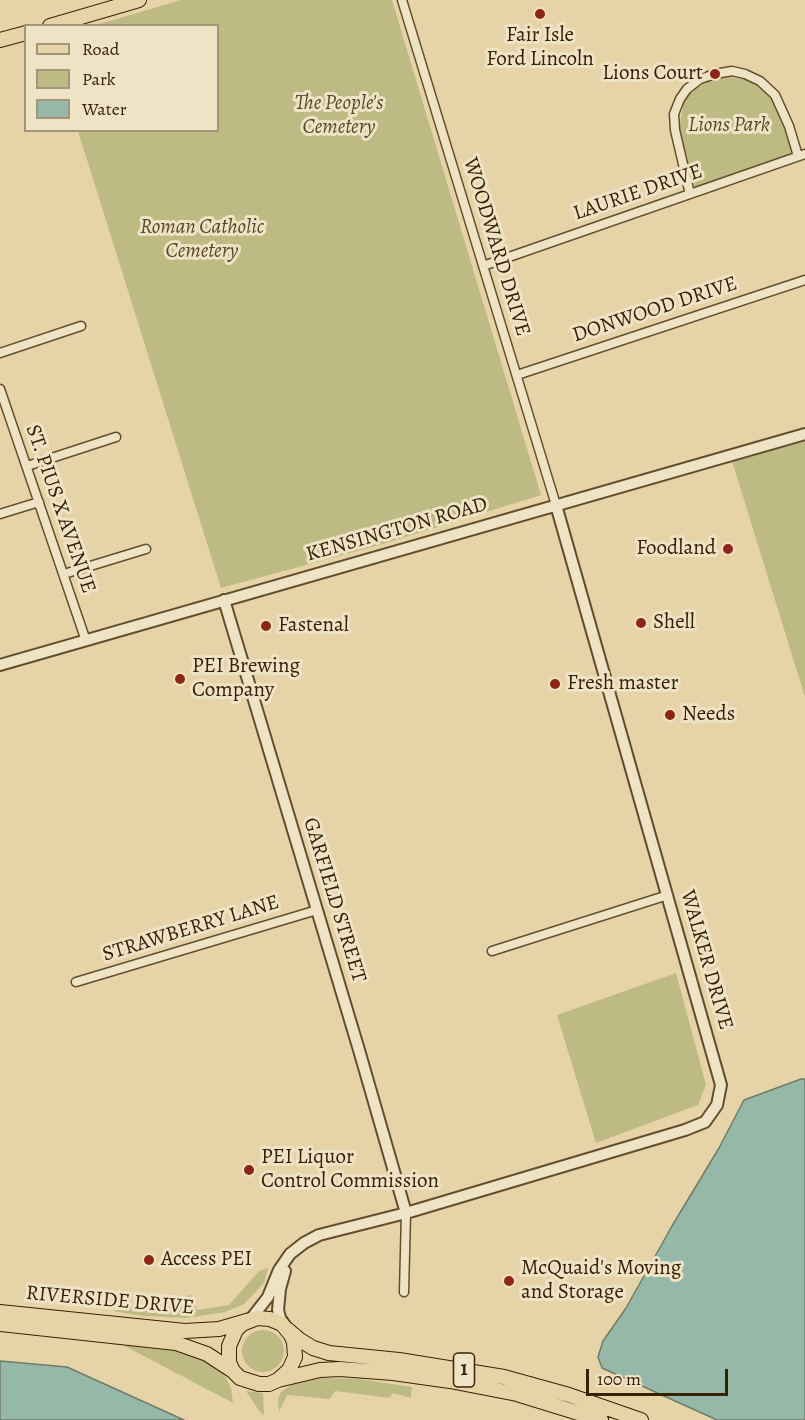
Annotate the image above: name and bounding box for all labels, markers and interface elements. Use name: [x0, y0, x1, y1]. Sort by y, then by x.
marker: Fair Isle Ford Lincoln: [533, 7, 547, 21]
place label: Fair Isle Ford Lincoln: [486, 23, 594, 73]
legend: [24, 24, 219, 132]
text: Road: [82, 37, 119, 61]
place label: Lions Court: [602, 61, 703, 87]
text: Park: [82, 67, 116, 91]
marker: Lions Court: [708, 67, 722, 81]
park label: The People's Cemetery: [295, 91, 383, 141]
text: Water: [82, 97, 127, 121]
park label: Lions Park: [688, 113, 770, 139]
street label: WOODWARD DRIVE: [457, 155, 535, 339]
street label: LAURIE DRIVE: [570, 159, 706, 227]
park label: Roman Catholic Cemetery: [140, 215, 264, 265]
street label: DONWOOD DRIVE: [569, 271, 741, 349]
street label: ST. PIUS X AVENUE: [19, 421, 101, 597]
street label: KENSINGTON ROAD: [303, 492, 491, 568]
place label: Foodland: [636, 536, 716, 562]
marker: Foodland: [721, 542, 735, 556]
place label: Shell: [653, 610, 695, 636]
place label: Fastenal: [278, 613, 349, 639]
marker: Shell: [634, 616, 648, 630]
marker: Fastenal: [259, 619, 273, 633]
place label: PEI Brewing Company: [192, 654, 300, 704]
place label: Fresh master: [567, 671, 678, 697]
marker: PEI Brewing Company: [173, 672, 187, 686]
marker: Fresh master: [548, 677, 562, 691]
place label: Needs: [682, 702, 735, 728]
marker: Needs: [663, 708, 677, 722]
street label: GARFIELD STREET: [297, 815, 371, 985]
street label: WALKER DRIVE: [674, 887, 738, 1033]
street label: STRAWBERRY LANE: [100, 890, 282, 968]
place label: PEI Liquor Control Commission: [261, 1145, 439, 1195]
marker: PEI Liquor Control Commission: [242, 1163, 256, 1177]
place label: Access PEI: [161, 1247, 252, 1273]
marker: Access PEI: [142, 1253, 156, 1267]
place label: McQuaid's Moving and Storage: [521, 1256, 681, 1306]
marker: McQuaid's Moving and Storage: [502, 1274, 516, 1288]
street label: RIVERSIDE DRIVE: [25, 1281, 195, 1321]
road number: 1: [454, 1353, 474, 1387]
scale bar: [589, 1357, 732, 1395]
text: 100 m: [597, 1367, 641, 1391]

